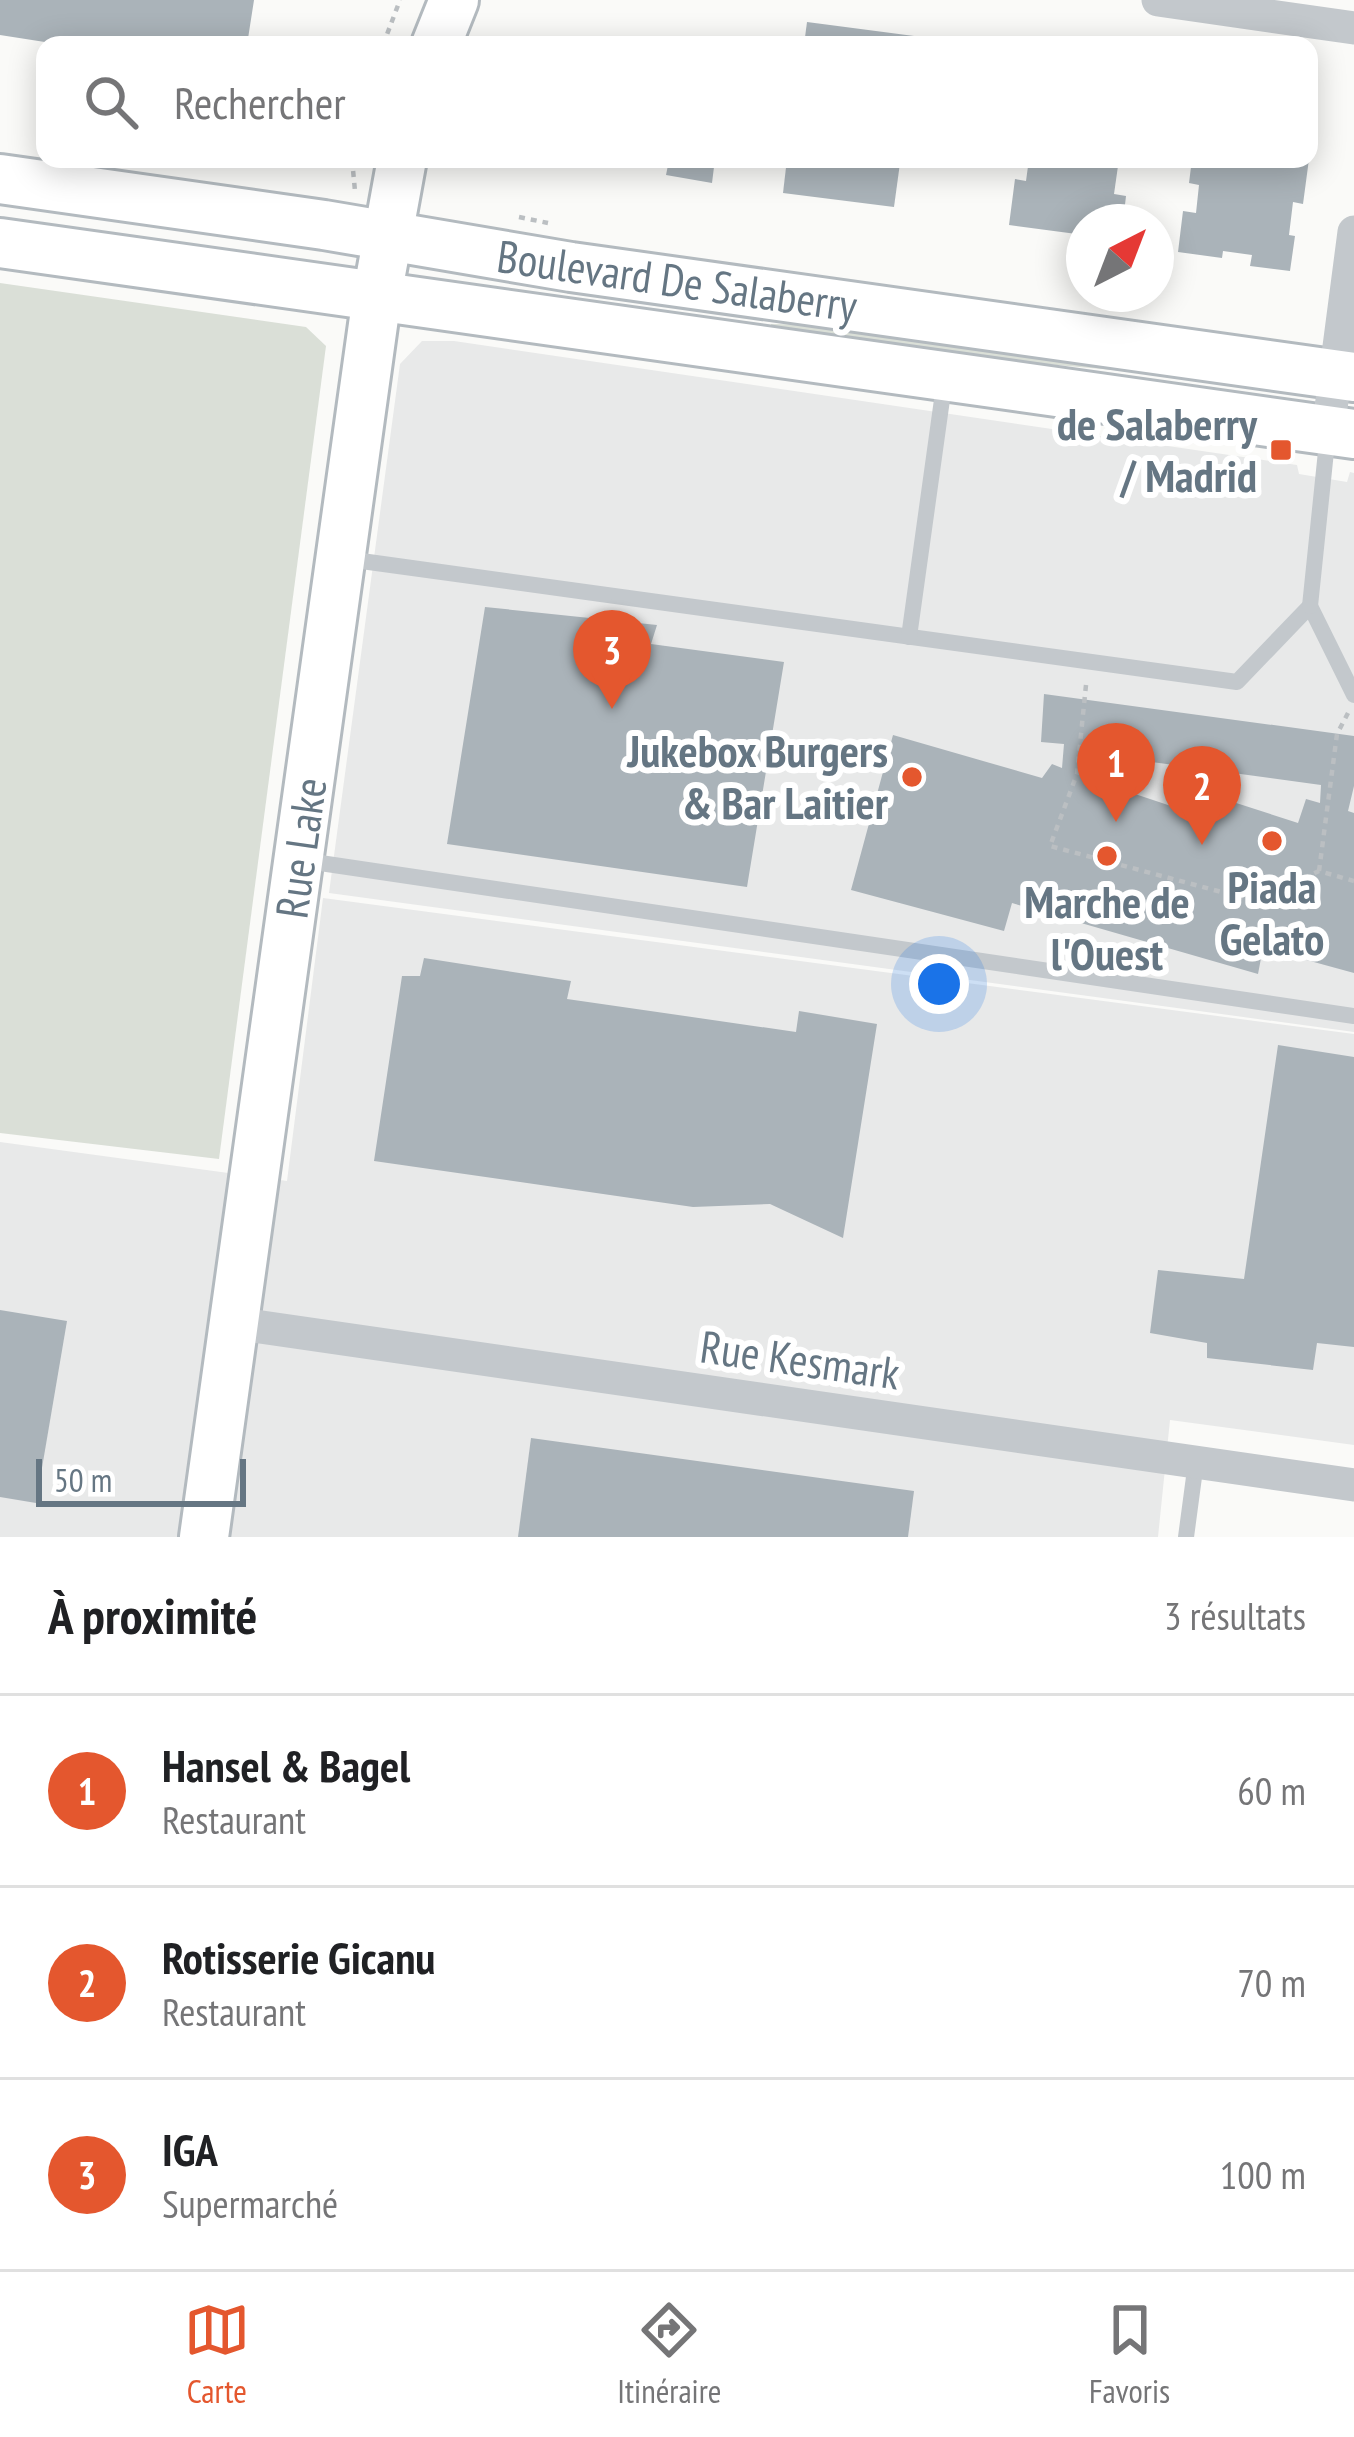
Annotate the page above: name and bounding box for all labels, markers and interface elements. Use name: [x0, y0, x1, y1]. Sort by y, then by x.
search box: [36, 36, 1318, 168]
icon: search: [78, 69, 144, 135]
text: Rechercher: [174, 73, 346, 131]
north arrow: [1066, 204, 1174, 312]
street label: Boulevard De Salaberry: [494, 226, 861, 334]
place label: de Salaberry / Madrid: [1057, 394, 1258, 504]
marker: de Salaberry / Madrid: [1268, 437, 1294, 463]
pin: 3: [573, 610, 651, 709]
place label: Jukebox Burgers & Bar Laitier: [626, 721, 889, 831]
pin: 1: [1077, 723, 1155, 822]
pin: 2: [1163, 746, 1241, 845]
marker: Jukebox Burgers & Bar Laitier: [899, 764, 925, 790]
street label: Rue Lake: [261, 774, 339, 922]
marker: Piada Gelato: [1259, 828, 1285, 854]
marker: Marche de l'Ouest: [1094, 843, 1120, 869]
place label: Piada Gelato: [1220, 857, 1324, 967]
place label: Marche de l'Ouest: [1024, 872, 1190, 982]
your location: [909, 954, 969, 1014]
street label: Rue Kesmark: [697, 1316, 904, 1402]
scale bar: [36, 1453, 246, 1506]
text: 50 m: [54, 1458, 112, 1501]
text: À proximité: [48, 1582, 257, 1648]
text: 3 résultats: [1164, 1590, 1306, 1641]
text: Hansel & Bagel: [162, 1736, 410, 1794]
text: 1: [78, 1765, 96, 1816]
text: 60 m: [1237, 1765, 1306, 1816]
text: Restaurant: [162, 1794, 306, 1845]
text: Rotisserie Gicanu: [162, 1928, 435, 1986]
text: 2: [78, 1957, 96, 2008]
text: 70 m: [1237, 1957, 1306, 2008]
text: Restaurant: [162, 1986, 306, 2037]
text: IGA: [162, 2120, 218, 2178]
text: 3: [78, 2149, 96, 2200]
text: 100 m: [1220, 2149, 1306, 2200]
text: Supermarché: [162, 2178, 338, 2229]
tab: Carte: [184, 2297, 250, 2412]
tab: Itinéraire: [617, 2297, 721, 2412]
tab: Favoris: [1089, 2297, 1170, 2412]

